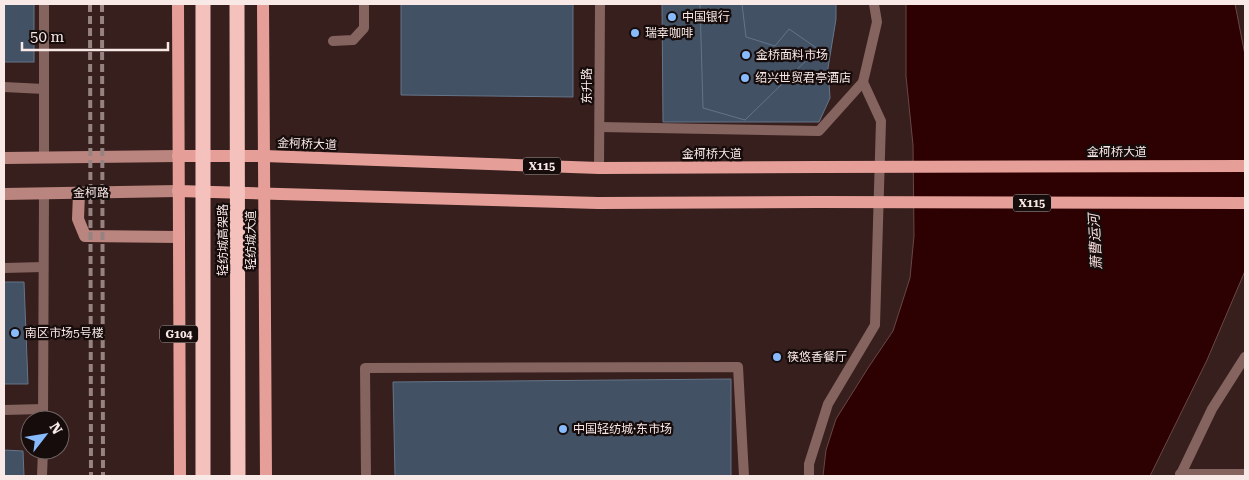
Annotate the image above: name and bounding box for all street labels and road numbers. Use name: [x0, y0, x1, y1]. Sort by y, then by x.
street label: 东升路: [580, 68, 594, 104]
street label: 金柯桥大道: [277, 136, 337, 152]
street label: 金柯桥大道: [1087, 145, 1147, 159]
street label: 金柯桥大道: [682, 147, 742, 161]
road number: X115: [523, 158, 561, 175]
street label: 金柯路: [73, 186, 109, 200]
road number: X115: [1013, 194, 1051, 212]
street label: 轻纺城高架路: [216, 204, 230, 276]
street label: 轻纺城大道: [244, 210, 258, 270]
road number: G104: [160, 326, 198, 342]

